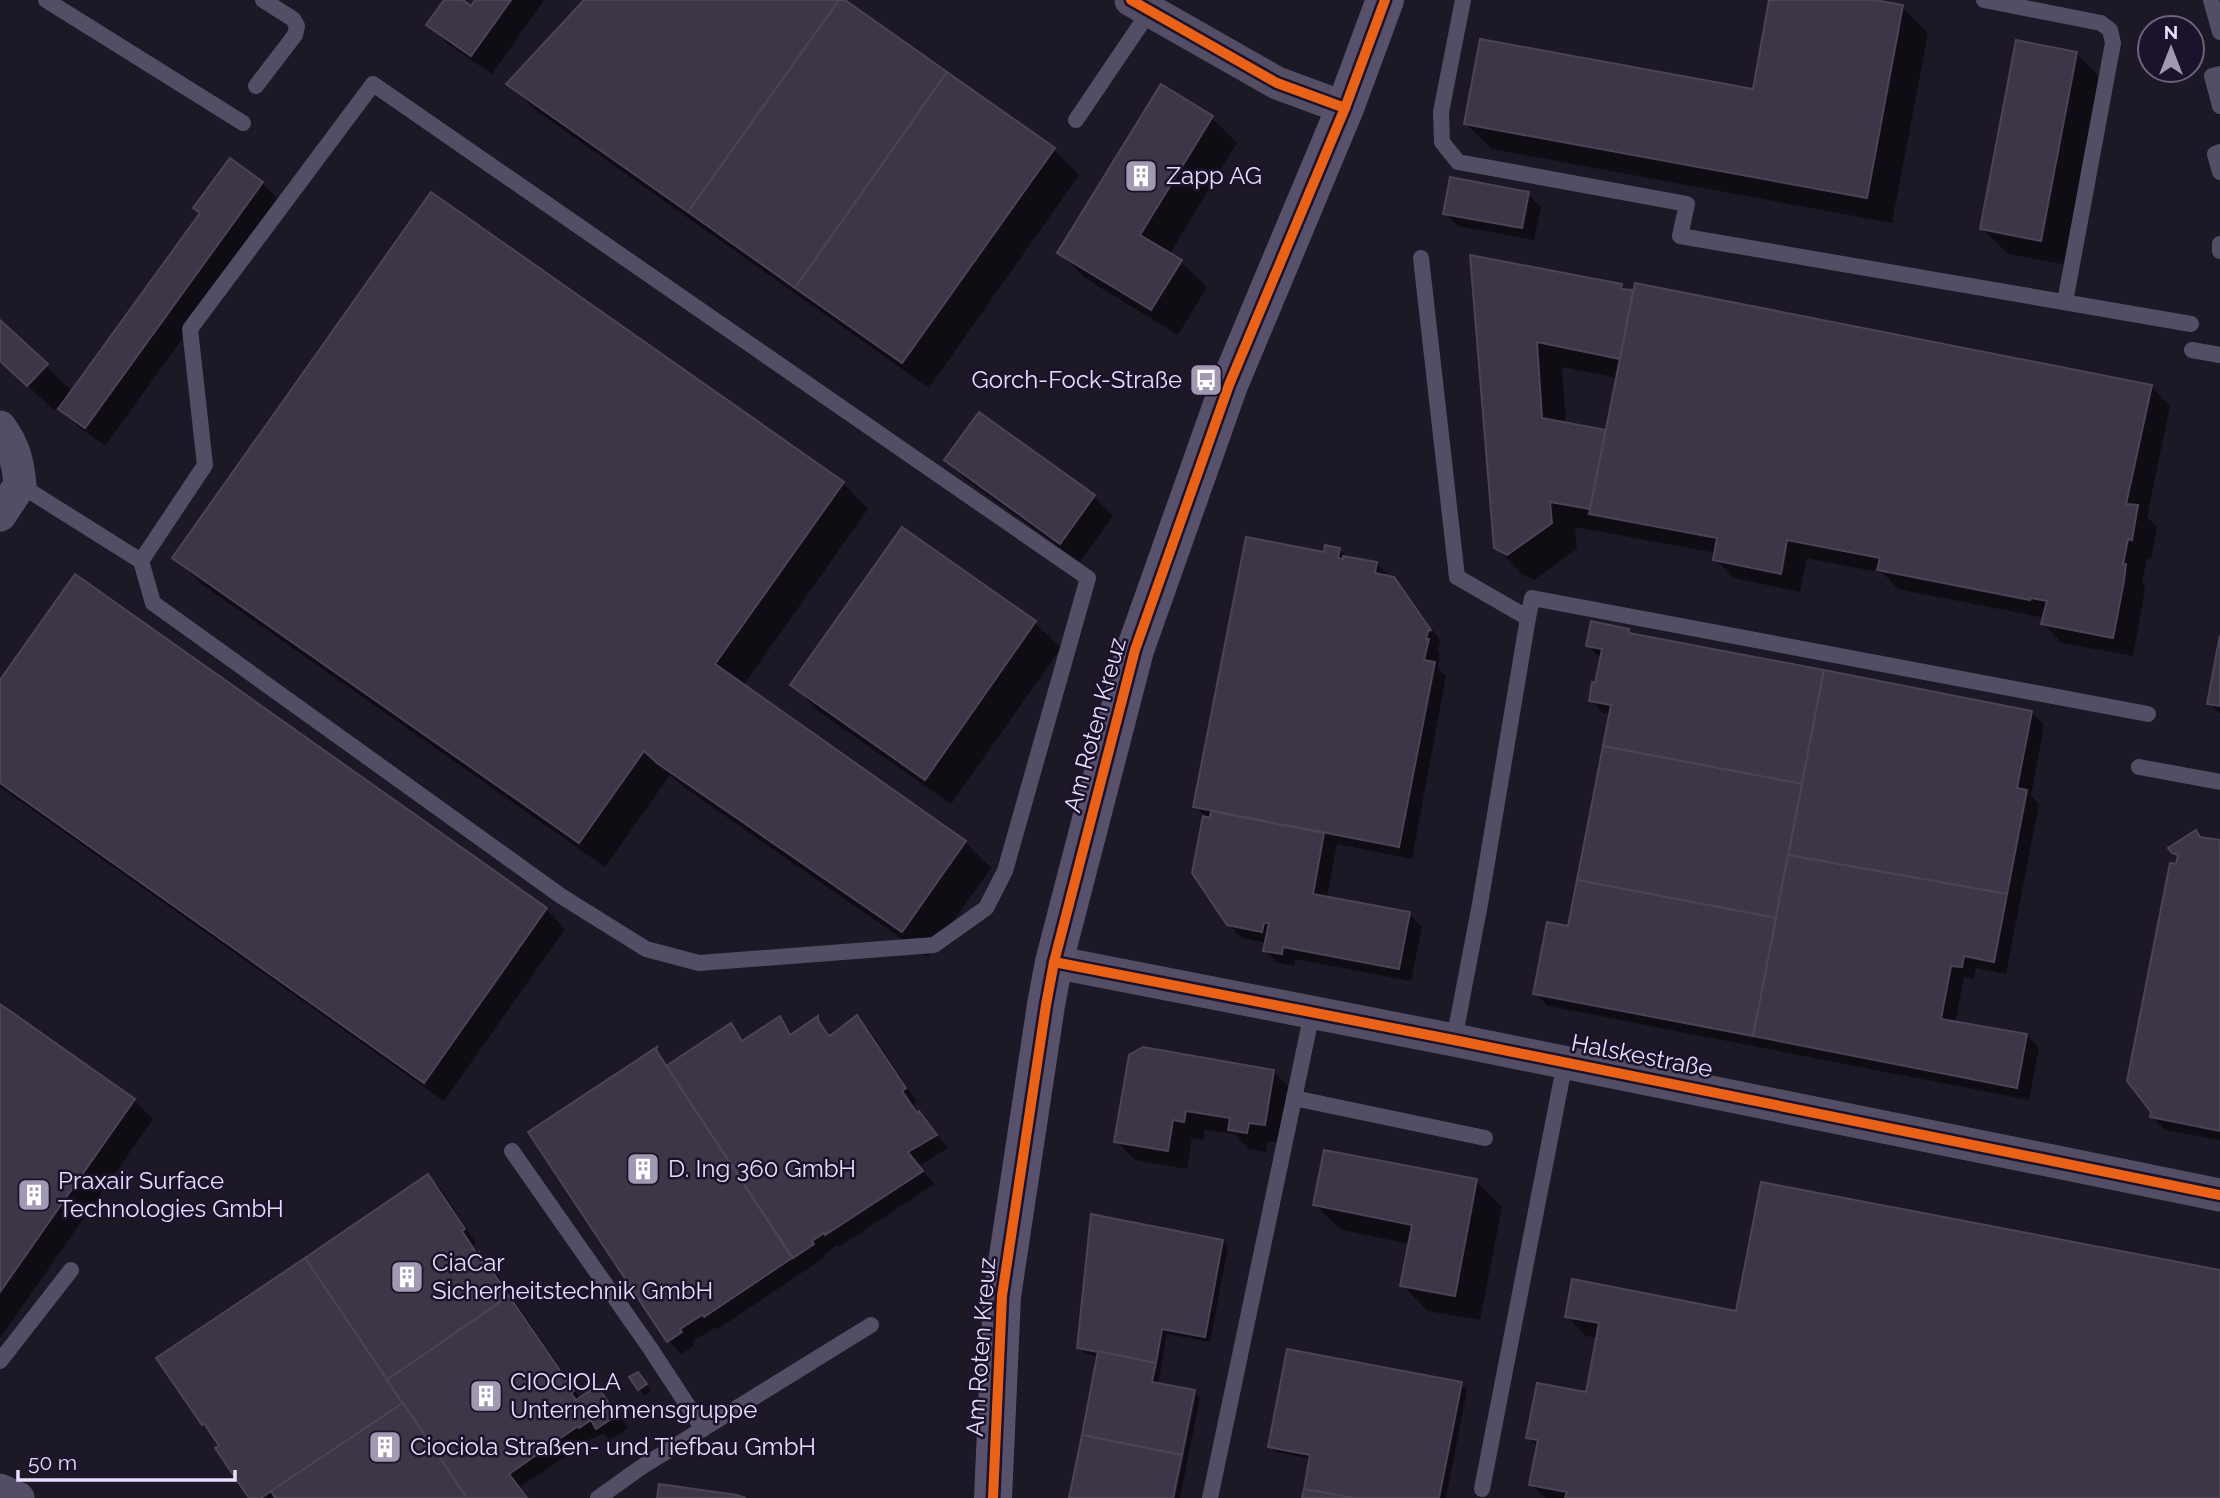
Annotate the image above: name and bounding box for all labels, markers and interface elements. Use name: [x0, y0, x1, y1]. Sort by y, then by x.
north arrow: [2136, 14, 2206, 84]
text: N: [2164, 21, 2178, 43]
building icon: Zapp AG: [1122, 157, 1160, 195]
place label: Zapp AG: [1166, 161, 1262, 190]
bus stop icon: Gorch-Fock-Straße: [1187, 361, 1225, 399]
place label: Gorch-Fock-Straße: [971, 365, 1182, 394]
street label: Am Roten Kreuz: [1057, 634, 1132, 815]
street label: Halskestraße: [1569, 1028, 1715, 1083]
building icon: D. Ing 360 GmbH: [624, 1150, 662, 1188]
place label: D. Ing 360 GmbH: [668, 1154, 856, 1183]
place label: Praxair Surface Technologies GmbH: [58, 1166, 284, 1223]
building icon: Praxair Surface Technologies GmbH: [15, 1176, 53, 1214]
place label: CiaCar Sicherheitstechnik GmbH: [432, 1248, 713, 1305]
street label: Am Roten Kreuz: [960, 1256, 1001, 1437]
building icon: CiaCar Sicherheitstechnik GmbH: [388, 1258, 426, 1296]
place label: CIOCIOLA Unternehmensgruppe: [510, 1367, 757, 1424]
building icon: CIOCIOLA Unternehmensgruppe: [467, 1377, 505, 1415]
building icon: Ciociola Straßen- und Tiefbau GmbH: [366, 1428, 404, 1466]
place label: Ciociola Straßen- und Tiefbau GmbH: [410, 1432, 816, 1461]
scale bar: [18, 1438, 234, 1482]
text: 50 m: [28, 1450, 77, 1475]

